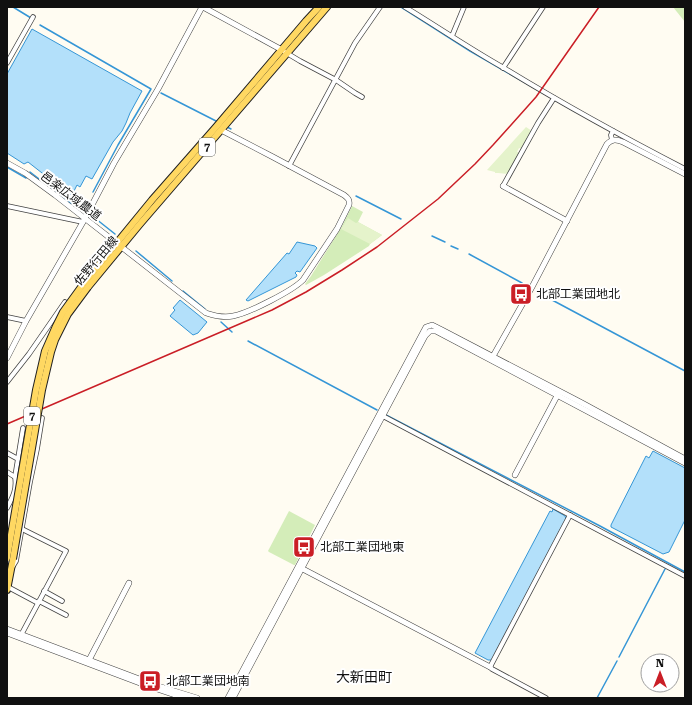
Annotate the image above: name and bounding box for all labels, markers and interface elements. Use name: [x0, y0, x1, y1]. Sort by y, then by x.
road number: 7: [199, 138, 215, 156]
street label: 邑楽広域農道: [38, 169, 104, 223]
street label: 佐野行田線: [71, 234, 121, 288]
bus stop icon: 北部工業団地北: [508, 281, 534, 307]
place label: 北部工業団地北: [536, 287, 620, 301]
road number: 7: [24, 407, 40, 425]
bus stop icon: 北部工業団地東: [291, 534, 317, 560]
place label: 北部工業団地東: [320, 540, 404, 554]
north arrow: [640, 653, 680, 693]
text: N: [656, 657, 665, 670]
bus stop icon: 北部工業団地南: [137, 668, 163, 694]
district label: 大新田町: [336, 669, 392, 685]
place label: 北部工業団地南: [166, 674, 250, 688]

